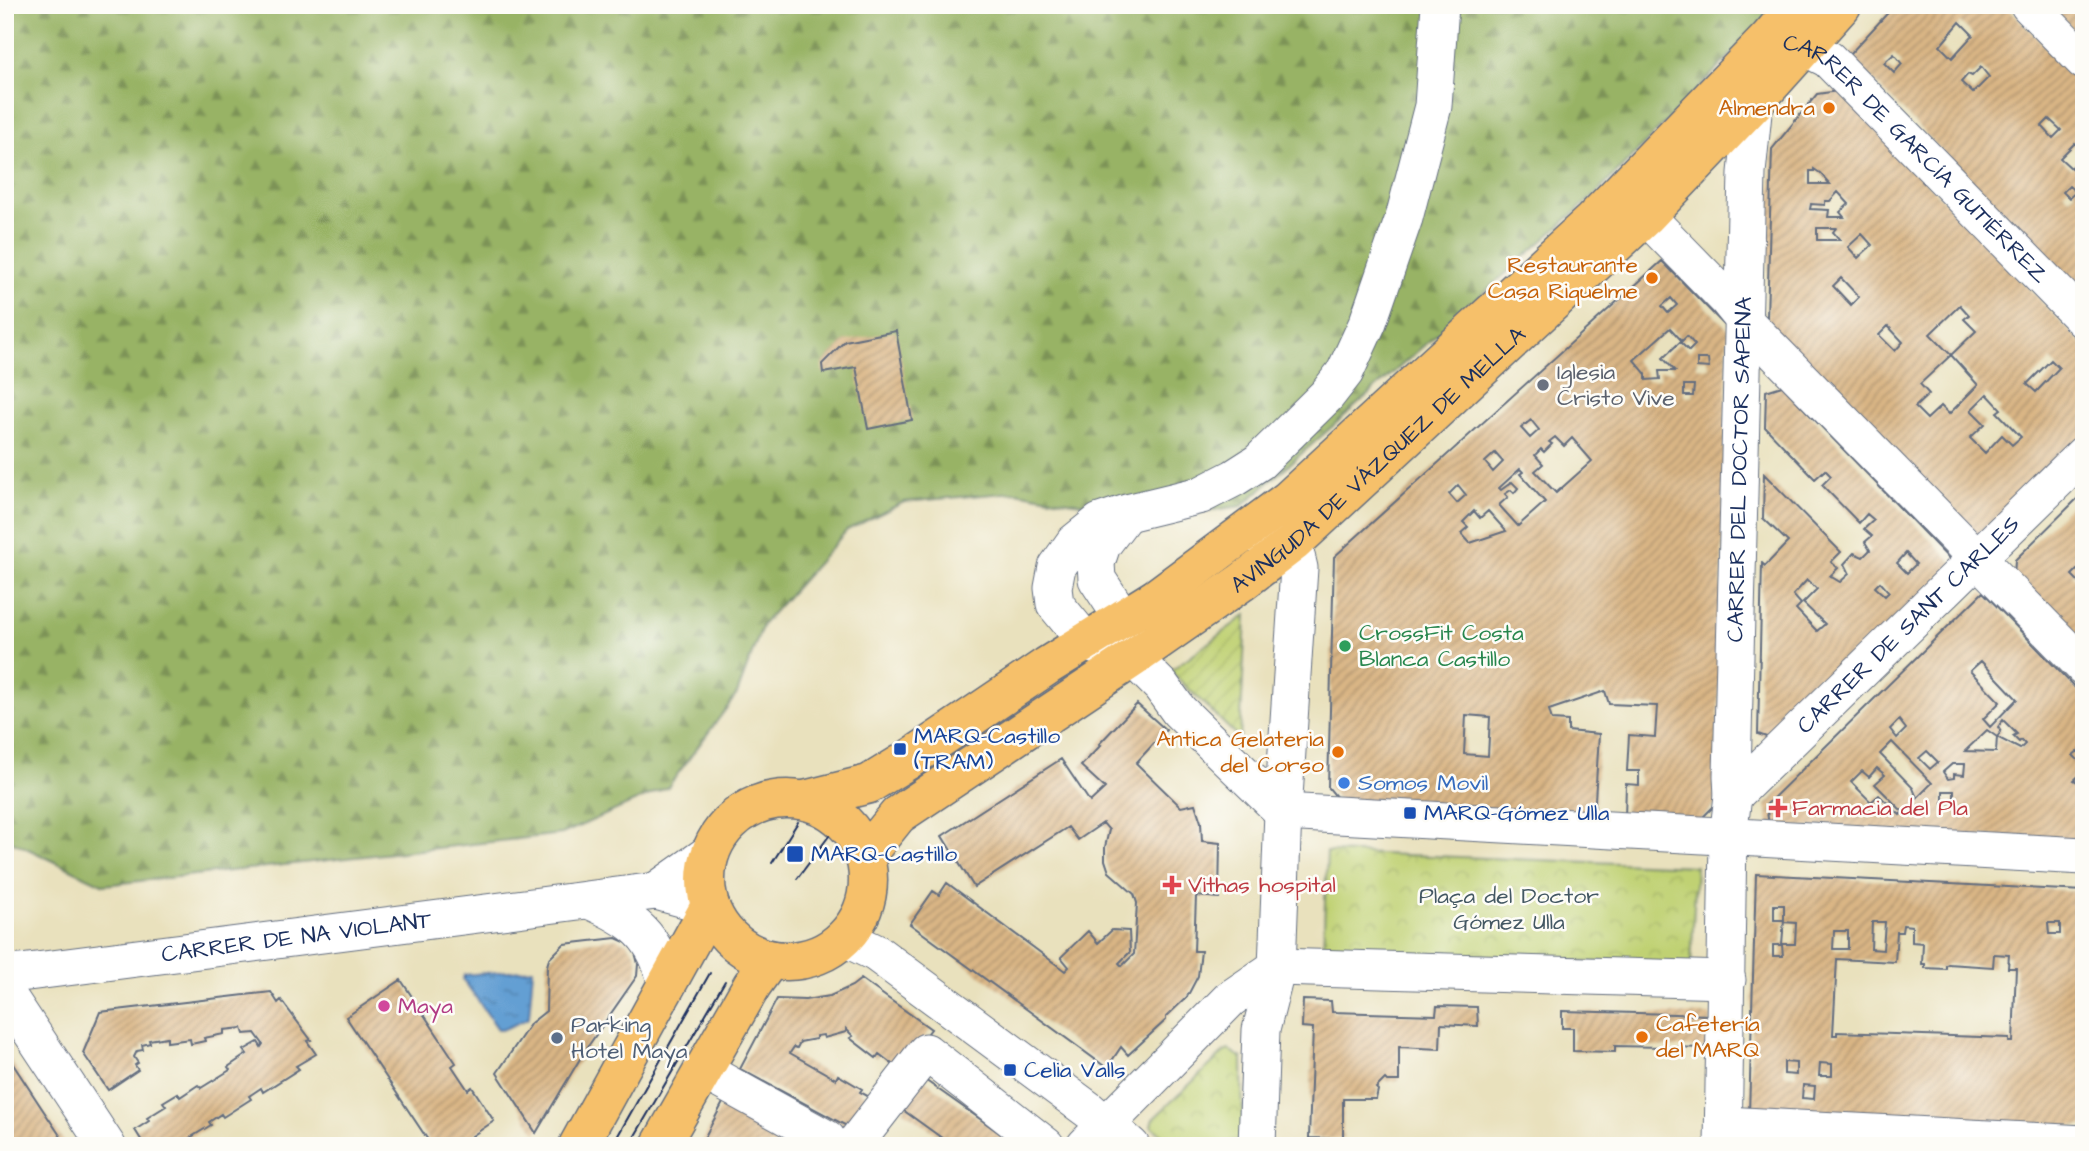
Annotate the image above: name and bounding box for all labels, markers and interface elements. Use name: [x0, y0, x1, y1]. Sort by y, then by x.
street label: CARRER DE GARCÍA GUTIÉRREZ: [1780, 27, 2055, 290]
place label: Almendra: [1719, 92, 1815, 124]
marker: Almendra: [1821, 100, 1837, 116]
place label: Restaurante Casa Riquelme: [1488, 249, 1638, 307]
marker: Restaurante Casa Riquelme: [1644, 270, 1660, 286]
street label: CARRER DEL DOCTOR SAPENA: [1719, 296, 1760, 643]
street label: AVINGUDA DE VÁZQUEZ DE MELLA: [1224, 319, 1533, 601]
place label: Iglesia Cristo Vive: [1557, 356, 1675, 414]
marker: Iglesia Cristo Vive: [1535, 377, 1551, 393]
street label: CARRER DE SANT CARLES: [1790, 509, 2027, 741]
place label: CrossFit Costa Blanca Castillo: [1359, 617, 1524, 675]
marker: CrossFit Costa Blanca Castillo: [1337, 638, 1353, 654]
place label: MARQ-Castillo (TRAM): [914, 720, 1060, 778]
place label: Antica Gelateria del Corso: [1156, 723, 1324, 781]
marker: MARQ-Castillo (TRAM): [892, 741, 908, 757]
marker: Antica Gelateria del Corso: [1330, 744, 1346, 760]
place label: Somos Movil: [1358, 767, 1488, 799]
marker: Somos Movil: [1336, 775, 1352, 791]
place label: Farmacia del Pla: [1792, 792, 1968, 824]
place label: MARQ-Gómez Ulla: [1424, 797, 1610, 829]
marker: Farmacia del Pla: [1770, 800, 1786, 816]
marker: MARQ-Gómez Ulla: [1402, 805, 1418, 821]
place label: MARQ-Castillo: [811, 838, 957, 870]
marker: MARQ-Castillo: [785, 844, 805, 864]
place label: Vithas hospital: [1188, 869, 1336, 901]
marker: Vithas hospital: [1162, 875, 1182, 895]
park label: Plaça del Doctor Gómez Ulla: [1419, 880, 1599, 938]
street label: CARRER DE NA VIOLANT: [160, 904, 434, 971]
place label: Maya: [398, 990, 453, 1023]
marker: Maya: [376, 998, 392, 1014]
place label: Cafetería del MARQ: [1656, 1008, 1760, 1066]
place label: Parking Hotel Maya: [571, 1009, 688, 1068]
marker: Cafetería del MARQ: [1634, 1029, 1650, 1045]
marker: Parking Hotel Maya: [549, 1030, 565, 1046]
place label: Celia Valls: [1024, 1054, 1126, 1086]
marker: Celia Valls: [1002, 1062, 1018, 1078]

